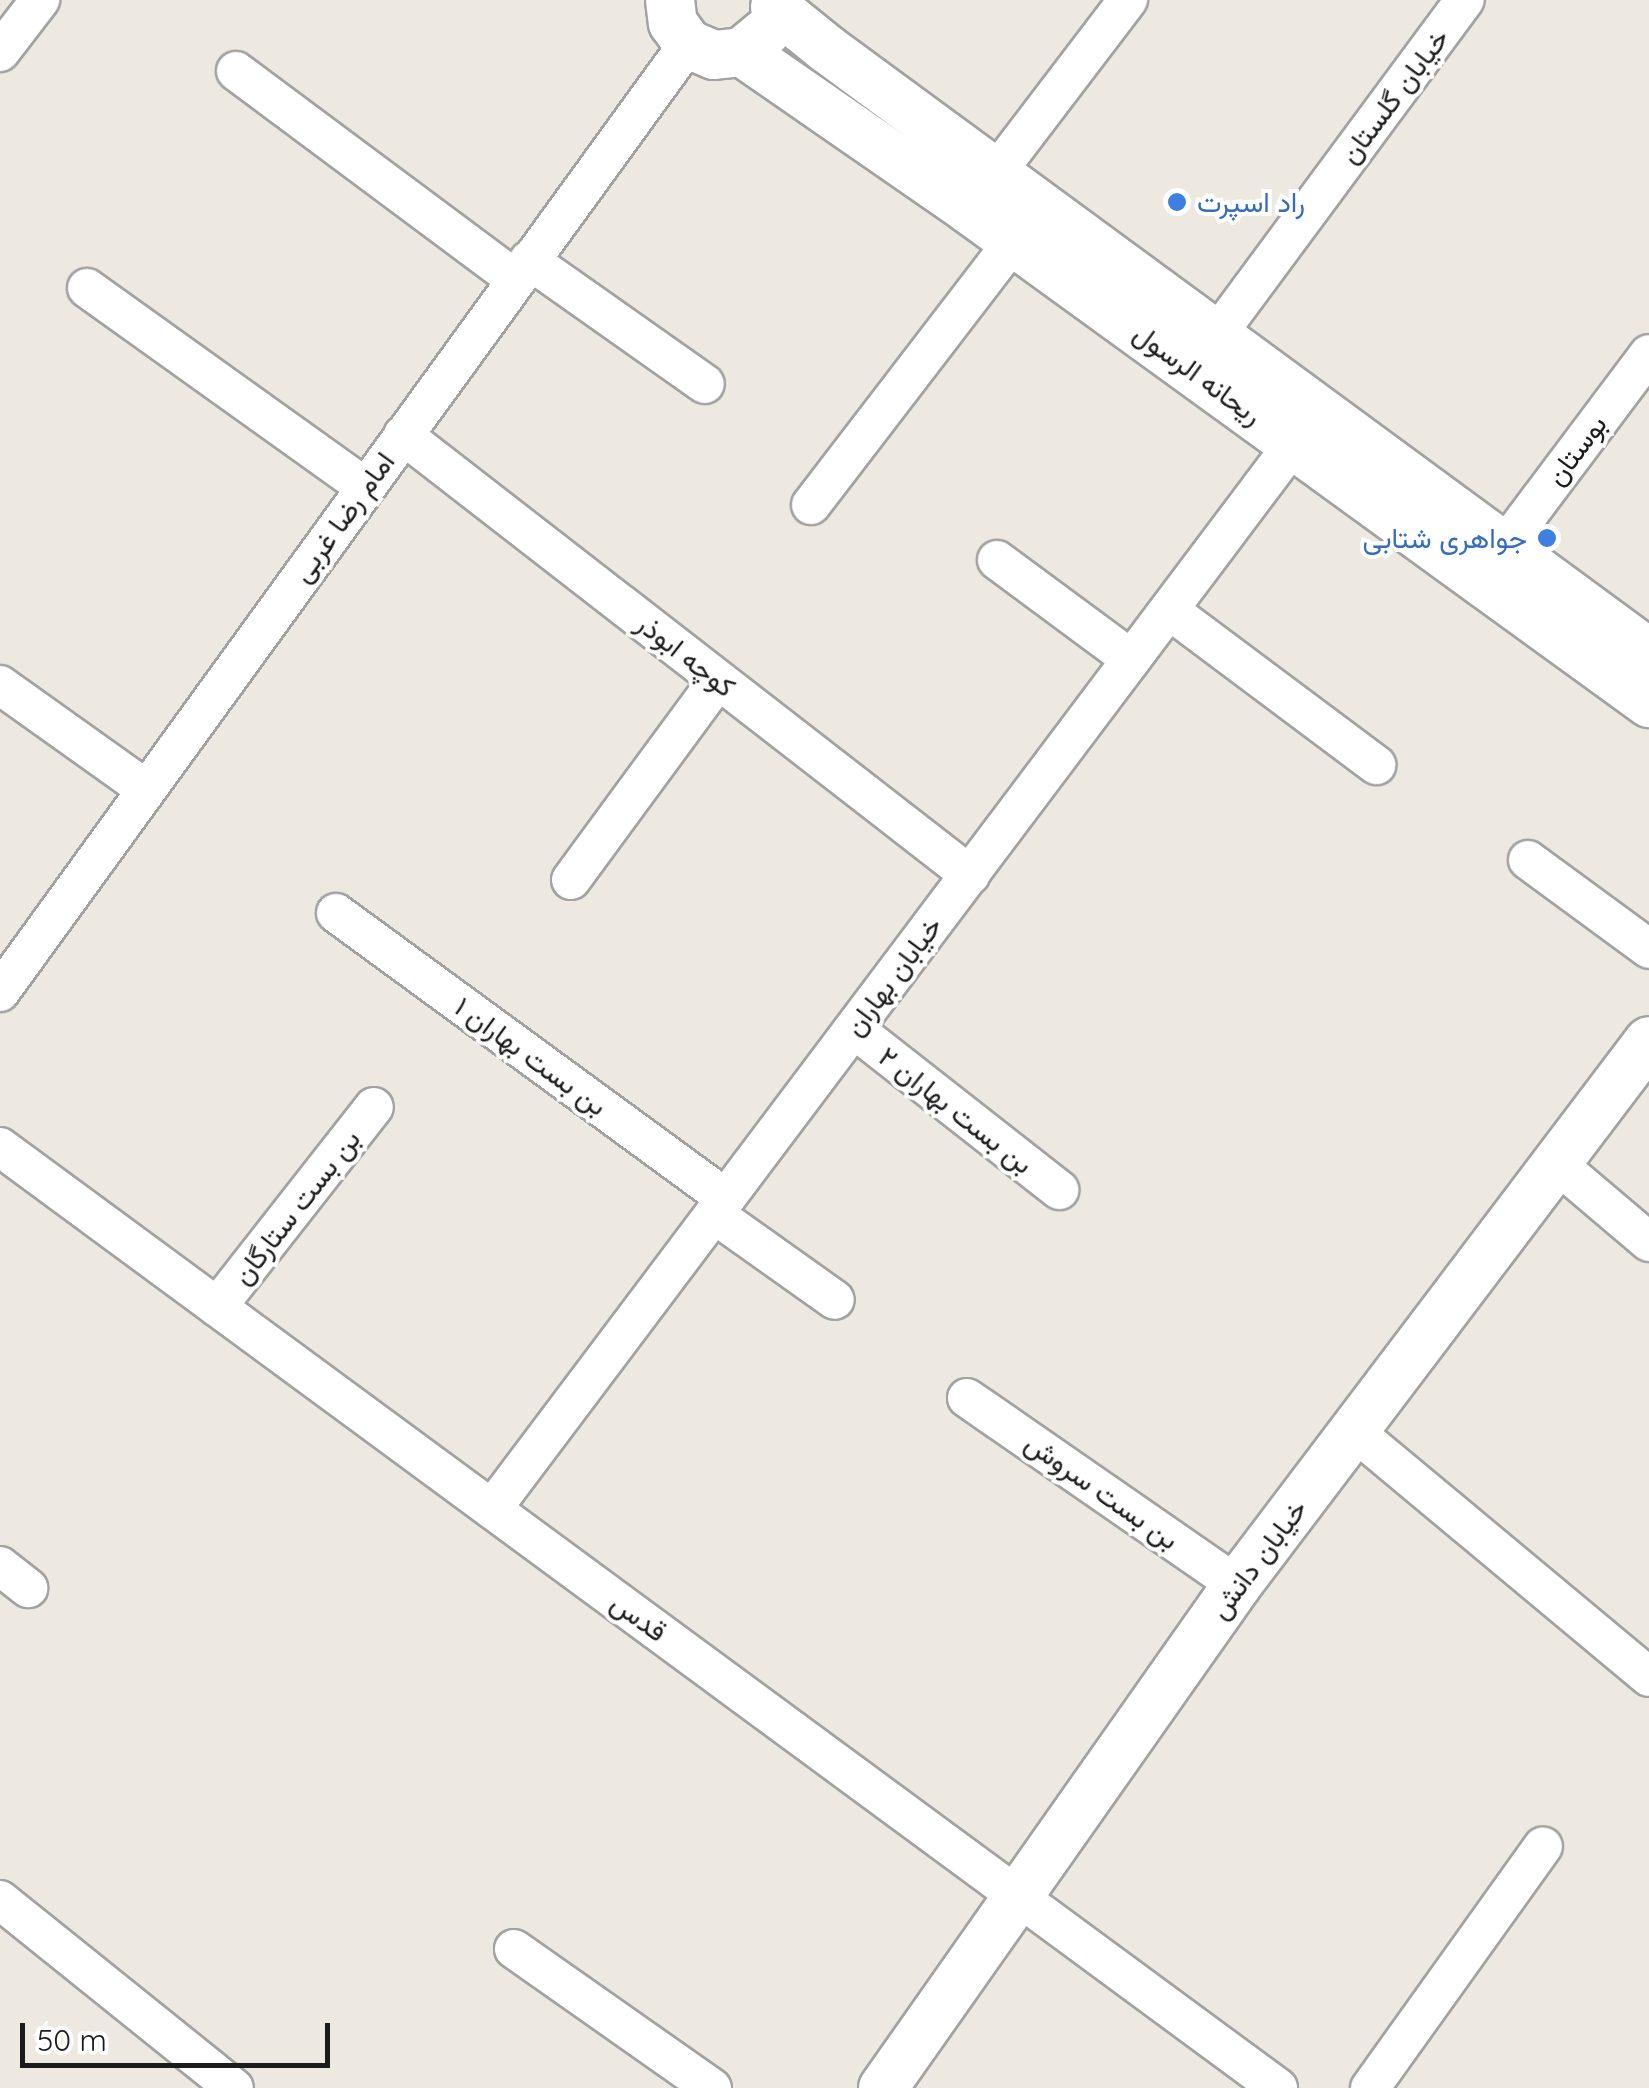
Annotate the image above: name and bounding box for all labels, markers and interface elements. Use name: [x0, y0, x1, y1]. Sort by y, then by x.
street label: خیابان گلستان: [1332, 22, 1456, 170]
place label: راد اسپرت: [1197, 185, 1305, 219]
marker: راد اسپرت: [1166, 191, 1188, 213]
street label: ریحانه الرسول: [1127, 316, 1269, 432]
street label: بوستان: [1539, 408, 1613, 492]
street label: امام رضا غربی: [285, 445, 401, 589]
place label: جواهری شتابی: [1362, 521, 1527, 555]
marker: جواهری شتابی: [1536, 527, 1558, 549]
street label: کوچه ابوذر: [630, 606, 742, 704]
street label: خیابان بهاران: [837, 910, 949, 1042]
street label: بن بست بهاران ۱: [448, 990, 614, 1122]
street label: بن بست بهاران ۲: [872, 1039, 1040, 1181]
street label: بن بست ستارگان: [225, 1123, 367, 1291]
street label: بن بست سروش: [1019, 1426, 1185, 1556]
street label: خیابان دانش: [1202, 1493, 1314, 1625]
street label: قدس: [605, 1586, 673, 1648]
scale bar: [25, 2003, 335, 2065]
text: 50 m: [37, 2021, 107, 2059]

